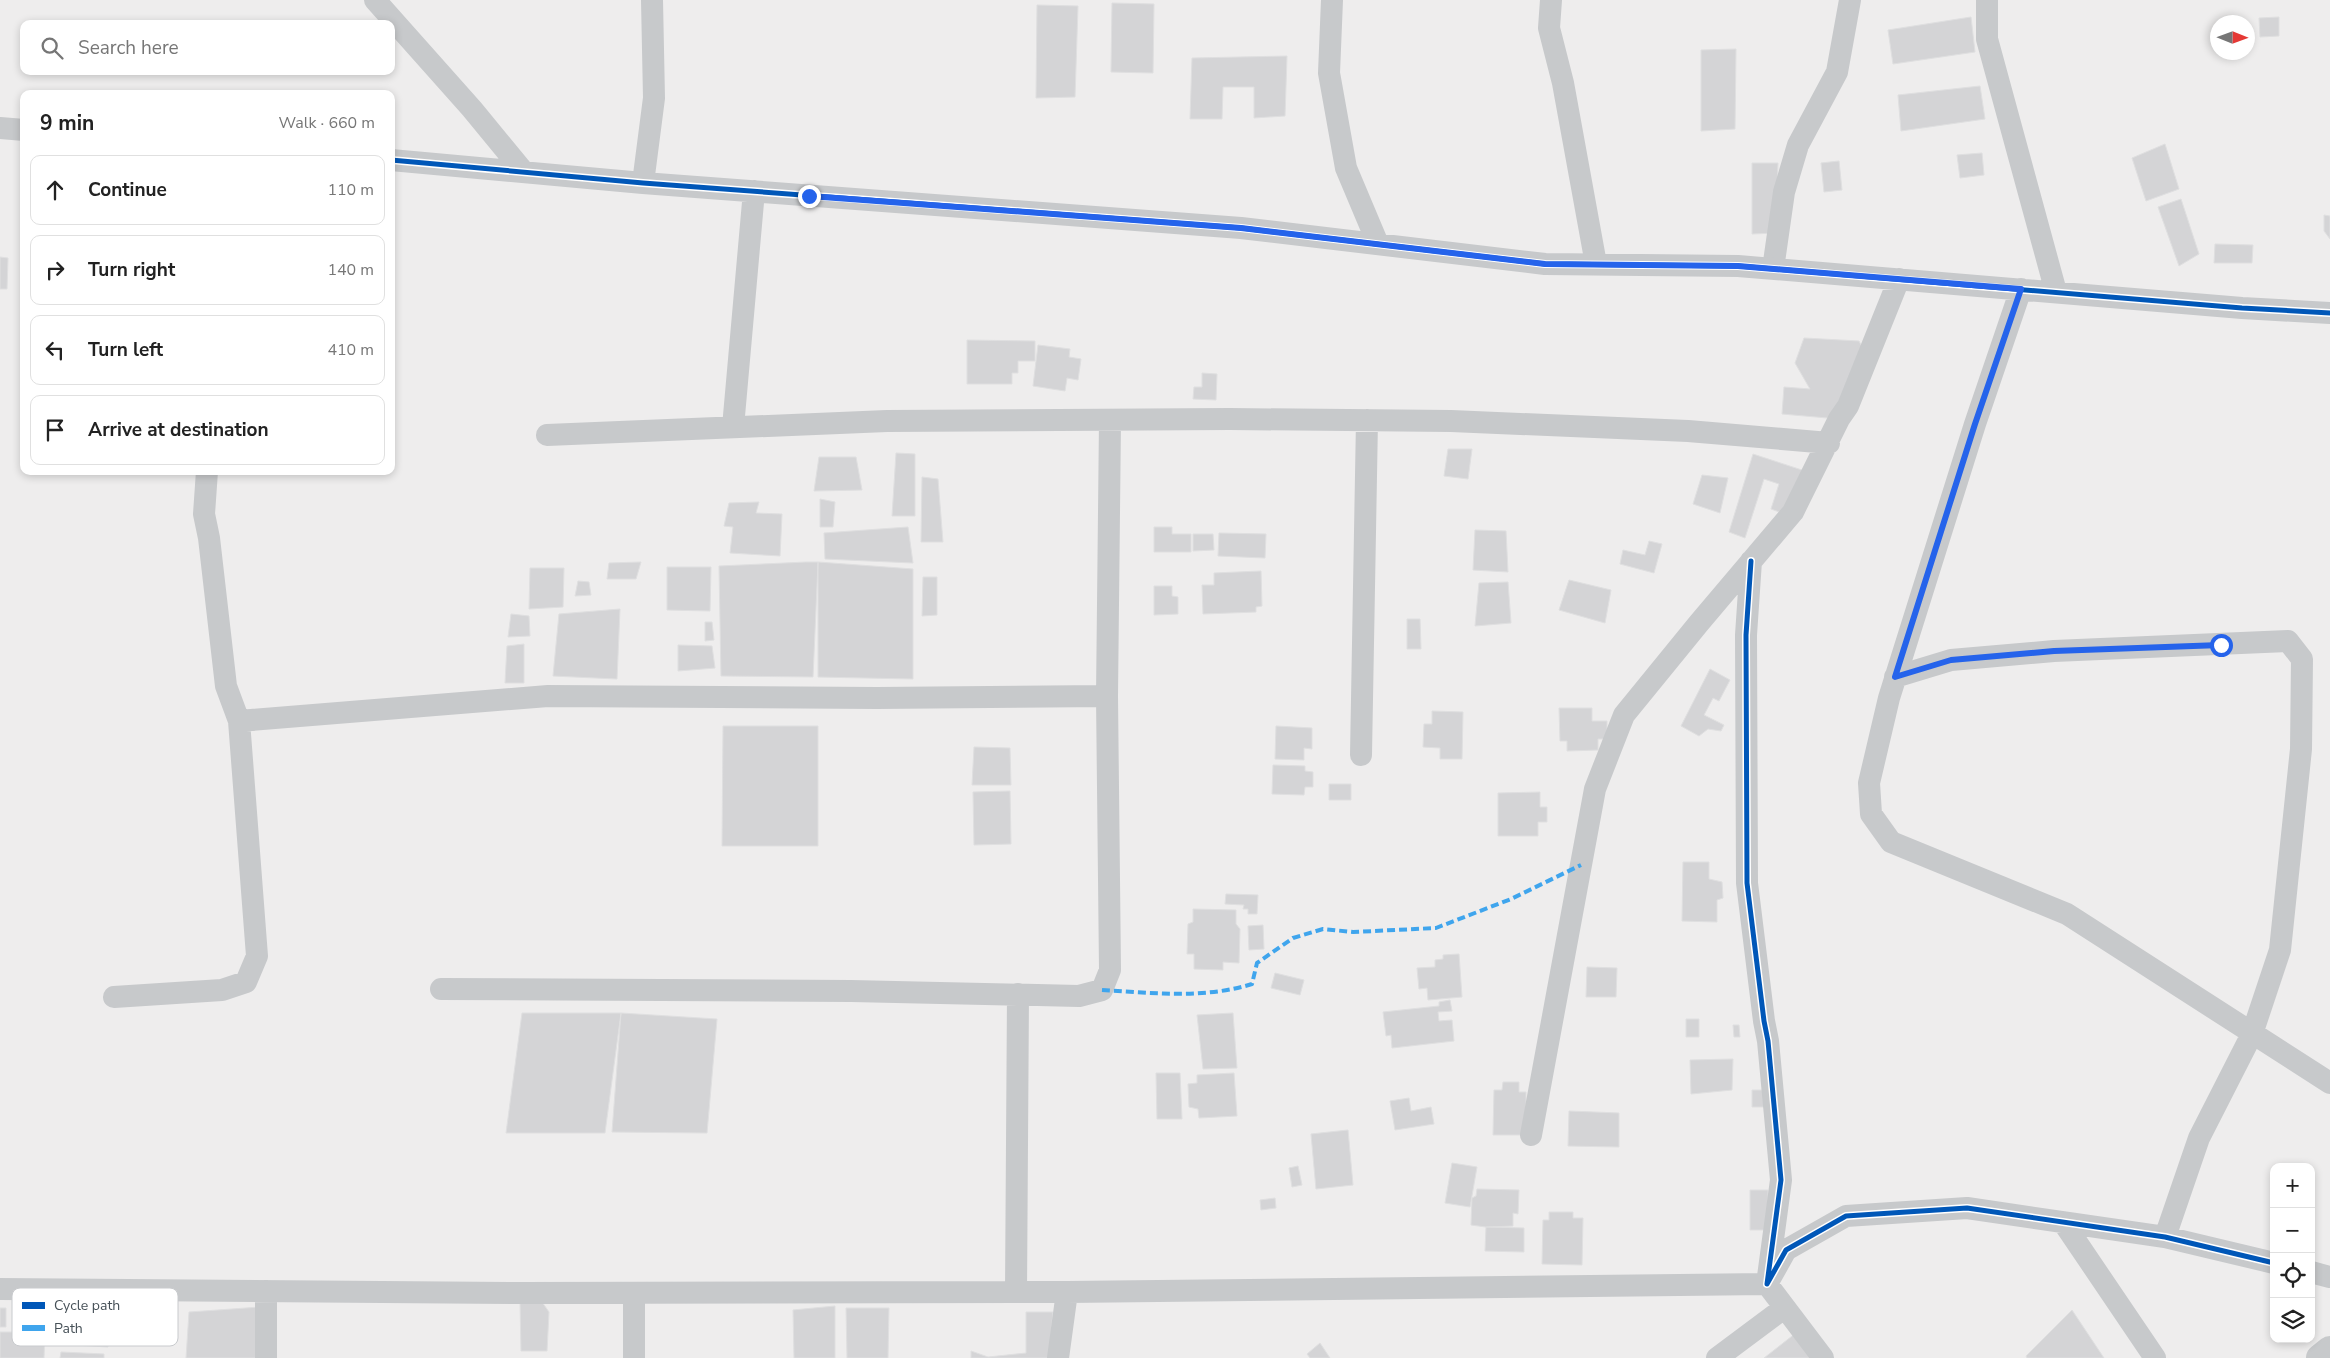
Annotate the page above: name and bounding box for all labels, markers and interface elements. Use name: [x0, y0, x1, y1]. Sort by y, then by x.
north arrow: [2210, 15, 2255, 60]
search box: [20, 20, 395, 75]
icon: search: [38, 34, 66, 62]
text: Search here: [78, 35, 179, 61]
text: 9 min: [40, 109, 94, 137]
text: Walk · 660 m: [279, 112, 375, 134]
icon: ahead: [41, 176, 69, 204]
text: Continue: [88, 177, 167, 203]
text: 110 m: [327, 179, 374, 201]
route end: [798, 185, 821, 208]
icon: right: [41, 256, 69, 284]
text: Turn right: [88, 257, 175, 283]
text: 140 m: [327, 259, 374, 281]
icon: left: [41, 336, 69, 364]
text: Turn left: [88, 337, 163, 363]
text: 410 m: [327, 339, 374, 361]
icon: arrive: [41, 416, 69, 444]
text: Arrive at destination: [88, 417, 269, 443]
route start: [2210, 634, 2233, 657]
map controls: [2270, 1163, 2315, 1343]
button: +: [2270, 1163, 2315, 1208]
button: −: [2270, 1208, 2315, 1253]
button: locate: [2270, 1253, 2315, 1298]
legend: [12, 1288, 178, 1346]
text: Cycle path: [54, 1296, 120, 1315]
button: layers: [2270, 1298, 2315, 1343]
text: Path: [54, 1319, 83, 1338]

